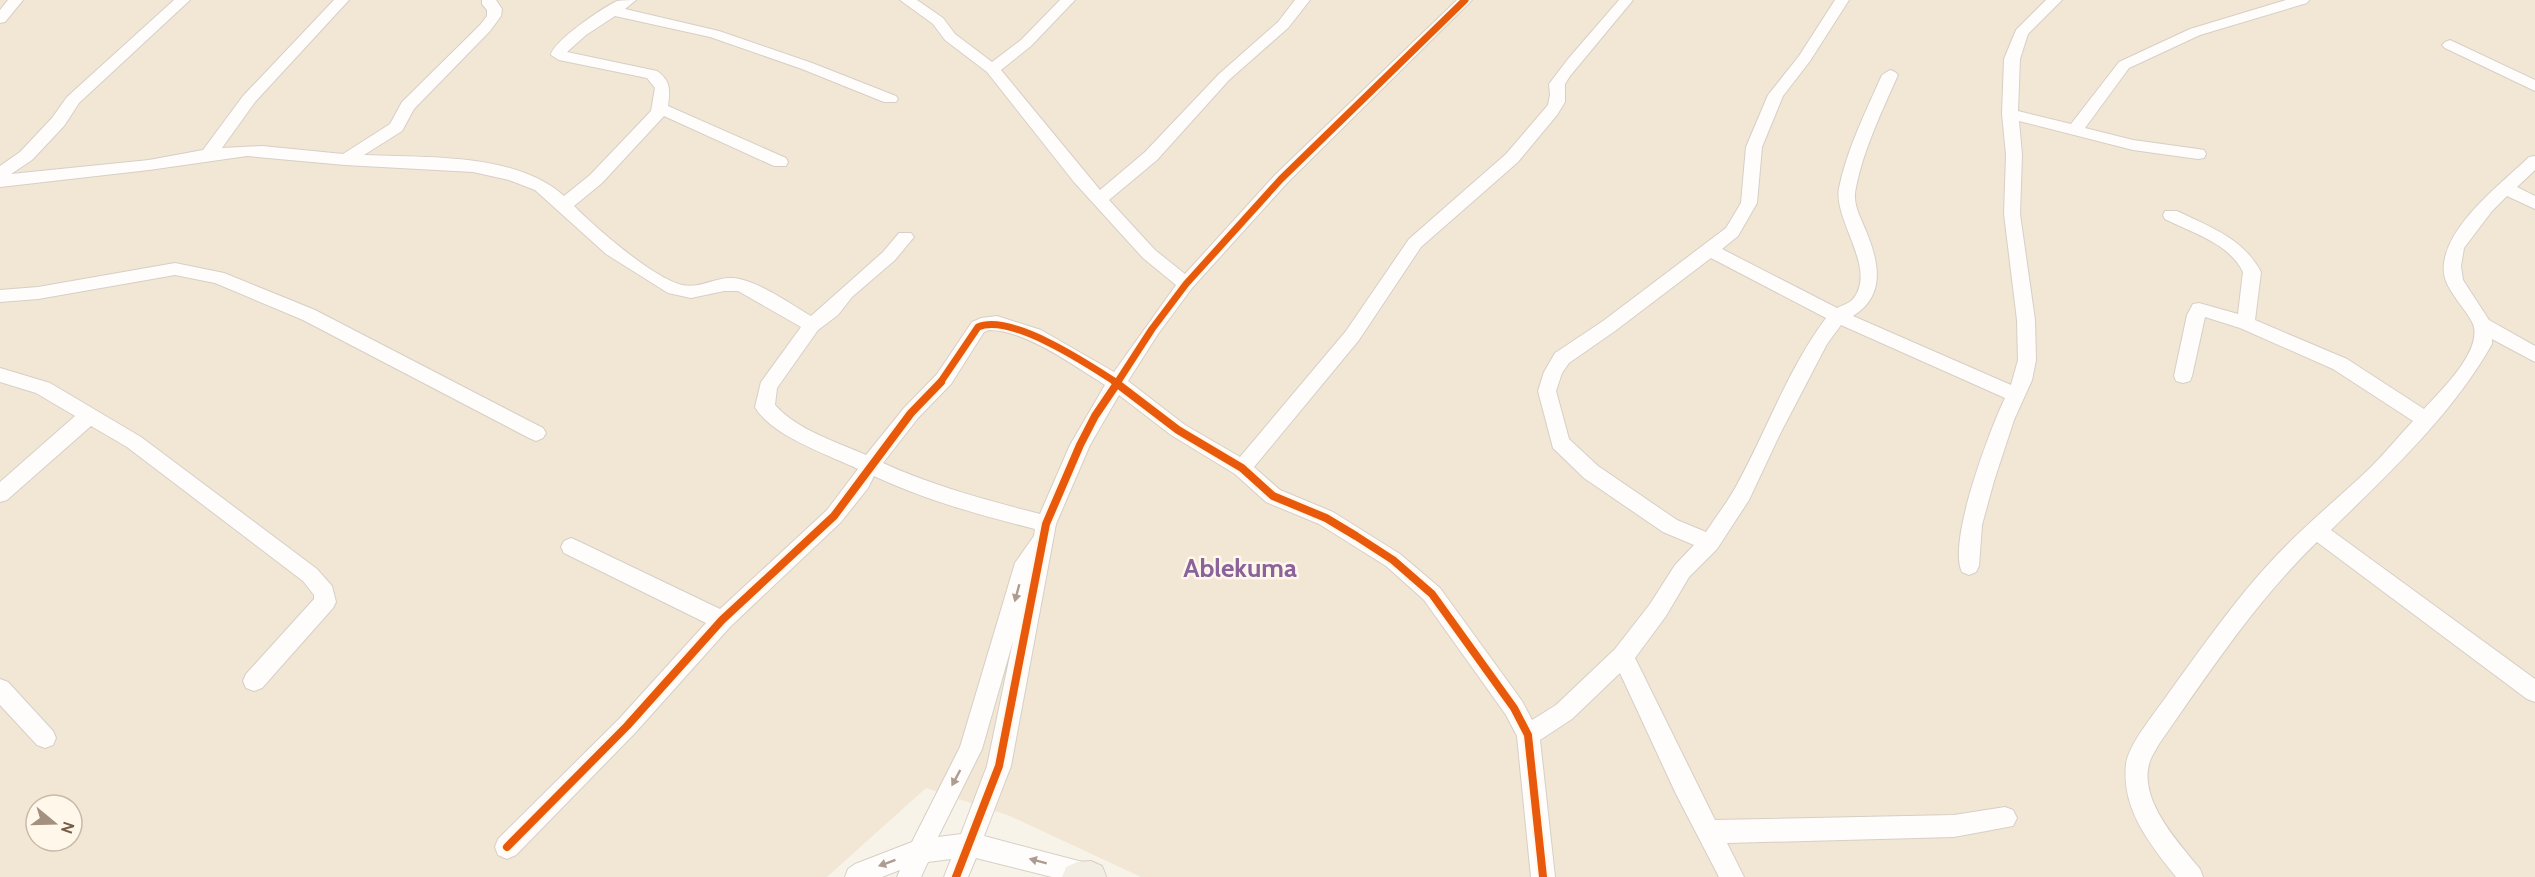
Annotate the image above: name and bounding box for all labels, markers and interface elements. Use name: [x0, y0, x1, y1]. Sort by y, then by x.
district label: Ablekuma: [1183, 552, 1297, 584]
one-way arrow: [1012, 584, 1021, 602]
one-way arrow: [951, 770, 961, 787]
north arrow: [24, 793, 84, 853]
text: N: [57, 819, 79, 836]
one-way arrow: [1029, 856, 1047, 865]
one-way arrow: [878, 858, 896, 868]

